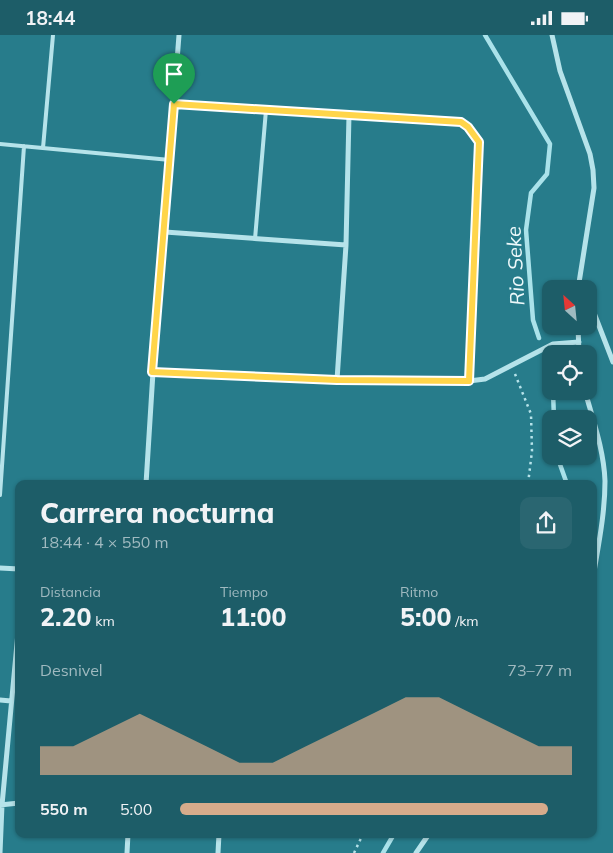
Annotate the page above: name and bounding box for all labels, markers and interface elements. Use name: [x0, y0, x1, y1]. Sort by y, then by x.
text: 18:44: [25, 6, 75, 30]
pin: [153, 53, 195, 104]
icon: arrive: [160, 60, 188, 88]
water label: Rio Seke: [500, 226, 530, 306]
north arrow: [542, 280, 598, 335]
map controls: [542, 280, 597, 465]
button: locate: [542, 345, 597, 400]
button: layers: [542, 410, 597, 465]
text: Carrera nocturna: [40, 495, 274, 530]
button: share: [520, 497, 572, 549]
text: 18:44 · 4 × 550 m: [40, 532, 169, 552]
text: Distancia: [40, 583, 101, 601]
text: Tiempo: [220, 583, 268, 601]
text: Ritmo: [400, 583, 438, 601]
text: 2.20: [40, 601, 92, 632]
text: 11:00: [220, 601, 287, 632]
text: 5:00: [400, 601, 452, 632]
text: km: [92, 612, 115, 630]
text: /km: [452, 612, 479, 630]
text: Desnivel: [40, 660, 103, 680]
text: 73–77 m: [507, 660, 572, 680]
text: 550 m: [40, 799, 88, 819]
text: 5:00: [120, 799, 152, 819]

